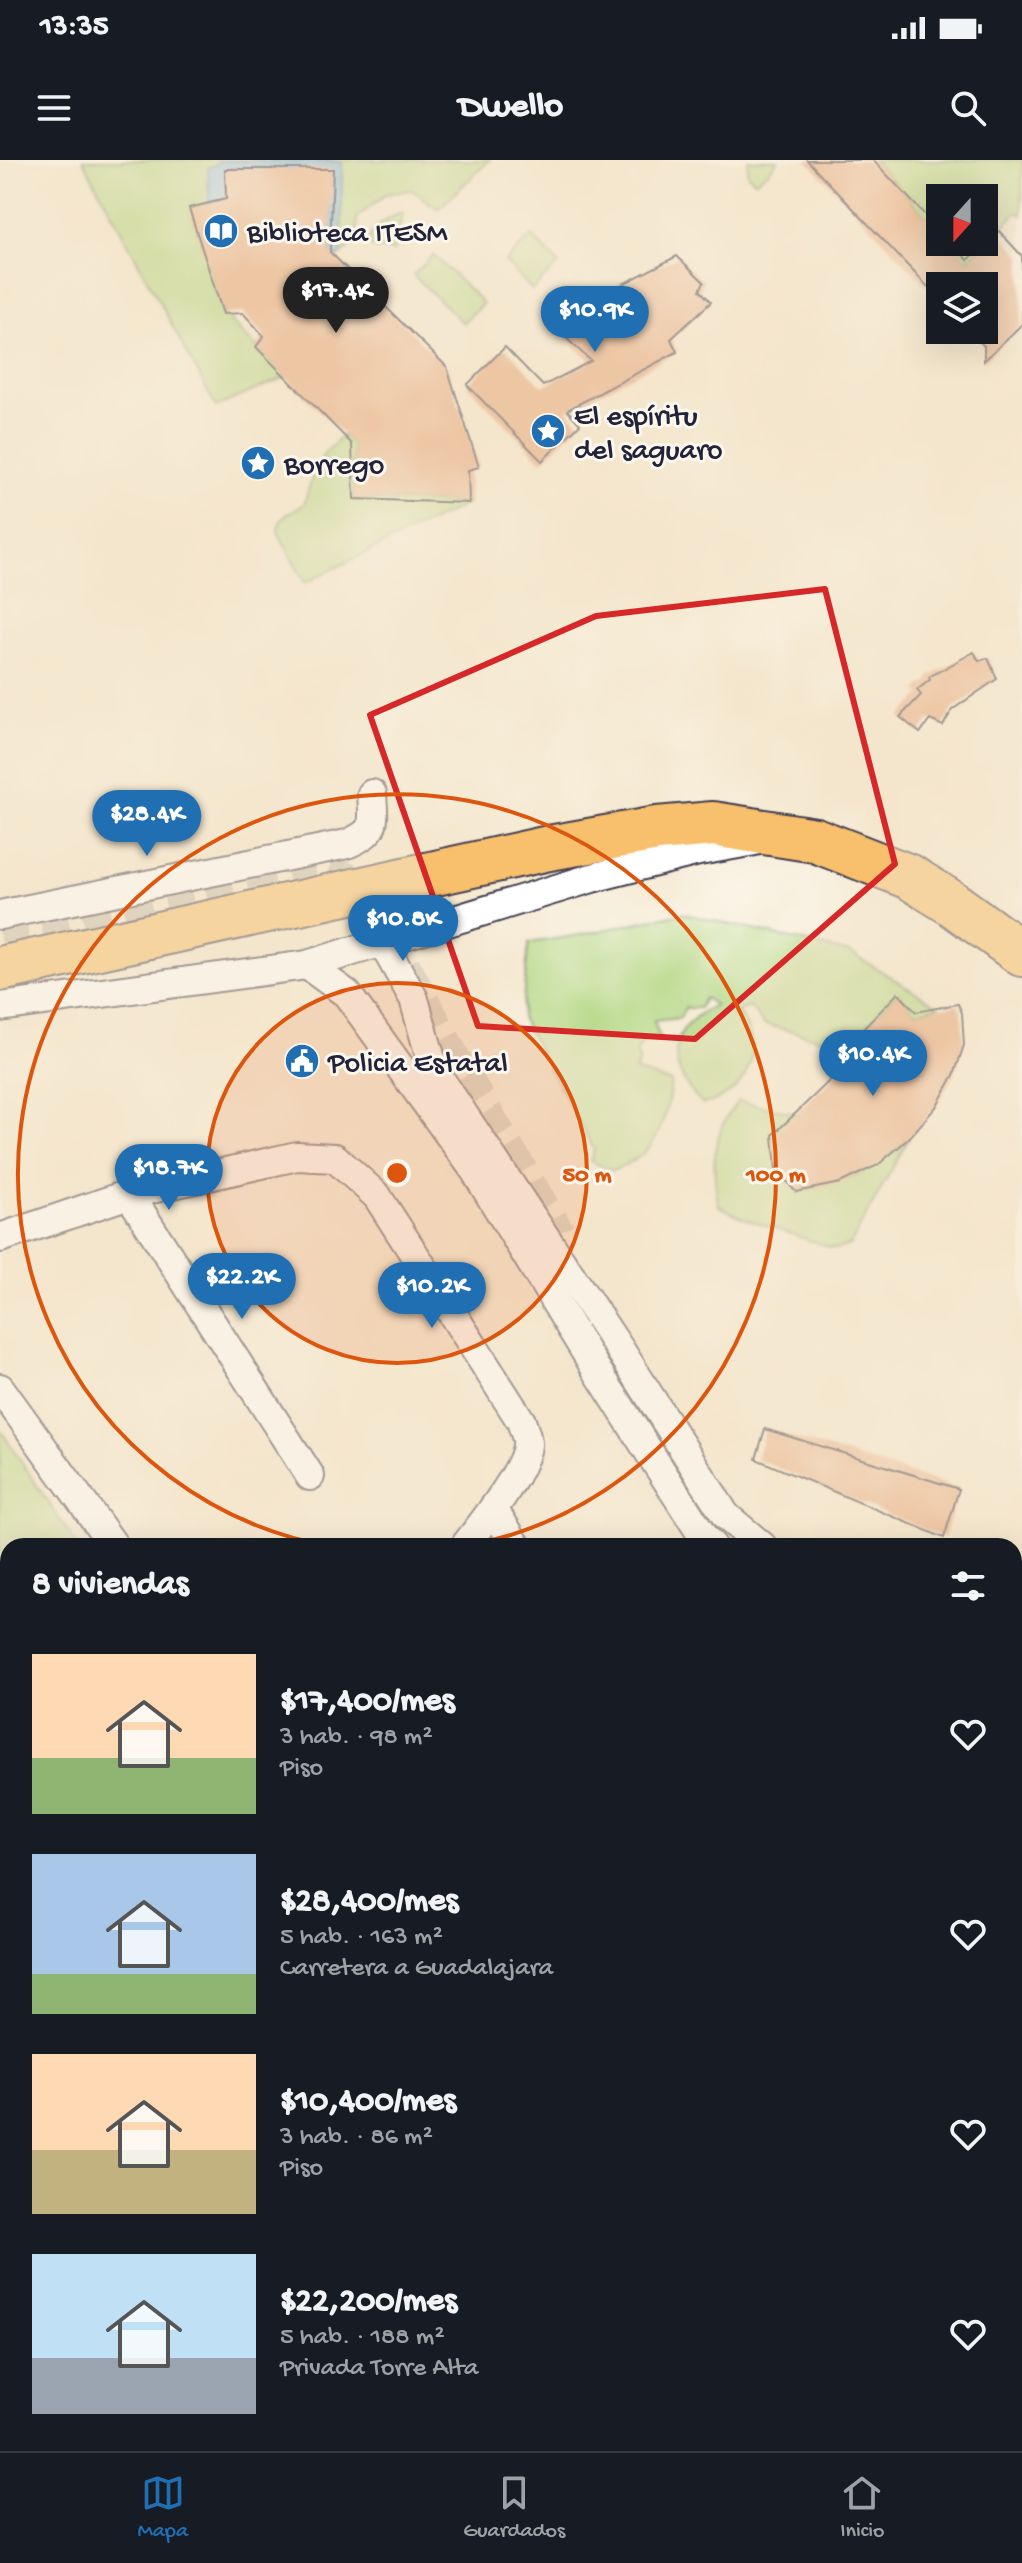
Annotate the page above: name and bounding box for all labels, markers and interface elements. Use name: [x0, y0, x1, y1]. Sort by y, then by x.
text: 13:35: [40, 11, 108, 46]
icon: menu: [32, 86, 76, 130]
icon: search: [946, 86, 990, 130]
text: Dwello: [459, 87, 563, 130]
north arrow: [926, 184, 998, 256]
map controls: [926, 184, 998, 344]
library icon: Biblioteca ITESM: [202, 212, 240, 250]
place label: Biblioteca ITESM: [246, 218, 447, 253]
pin: $17.4K: [271, 267, 401, 335]
button: layers: [926, 272, 998, 344]
text: $17.4K: [301, 277, 371, 308]
pin: $10.9K: [530, 286, 660, 354]
text: $10.9K: [559, 296, 631, 327]
place label: El espíritu del saguaro: [574, 401, 722, 470]
place icon: El espíritu del saguaro: [529, 412, 567, 450]
place icon: Borrego: [239, 444, 277, 482]
place label: Borrego: [283, 450, 384, 485]
pin: $28.4K: [82, 790, 212, 858]
text: $28.4K: [110, 800, 184, 831]
pin: $10.8K: [338, 895, 468, 963]
text: $10.8K: [366, 905, 440, 936]
pin: $10.4K: [808, 1030, 938, 1098]
text: $10.4K: [837, 1040, 909, 1071]
public building icon: Policia Estatal: [283, 1042, 321, 1080]
place label: Policia Estatal: [327, 1048, 508, 1083]
pin: $18.7K: [104, 1144, 234, 1212]
text: $18.7K: [133, 1154, 205, 1185]
centre of rings: [383, 1159, 411, 1187]
text: 50 m: [563, 1162, 611, 1191]
text: 100 m: [745, 1162, 806, 1191]
pin: $22.2K: [177, 1253, 307, 1321]
pin: $10.2K: [367, 1262, 497, 1330]
text: $22.2K: [206, 1263, 278, 1294]
text: $10.2K: [396, 1272, 468, 1303]
icon: filters: [946, 1564, 990, 1608]
text: 8 viviendas: [32, 1566, 188, 1606]
text: $17,400/mes: [280, 1683, 454, 1723]
icon: home: [96, 1686, 192, 1782]
icon: heart: [946, 1712, 990, 1756]
text: 3 hab. · 98 m²: [280, 1723, 433, 1754]
text: Piso: [280, 1754, 323, 1785]
text: $28,400/mes: [280, 1883, 458, 1923]
icon: home: [96, 1886, 192, 1982]
icon: heart: [946, 1912, 990, 1956]
text: 5 hab. · 163 m²: [280, 1923, 443, 1954]
text: Carretera a Guadalajara: [280, 1954, 553, 1985]
text: $10,400/mes: [280, 2083, 456, 2123]
icon: home: [96, 2086, 192, 2182]
icon: heart: [946, 2112, 990, 2156]
text: 3 hab. · 86 m²: [280, 2123, 433, 2154]
text: Piso: [280, 2154, 323, 2185]
text: $22,200/mes: [280, 2283, 457, 2323]
icon: home: [96, 2286, 192, 2382]
icon: heart: [946, 2312, 990, 2356]
text: 5 hab. · 188 m²: [280, 2323, 445, 2354]
text: Privada Torre Alta: [280, 2354, 479, 2385]
tab: Mapa: [138, 2471, 188, 2545]
tab: Guardados: [463, 2471, 565, 2545]
tab: Inicio: [840, 2471, 884, 2545]

